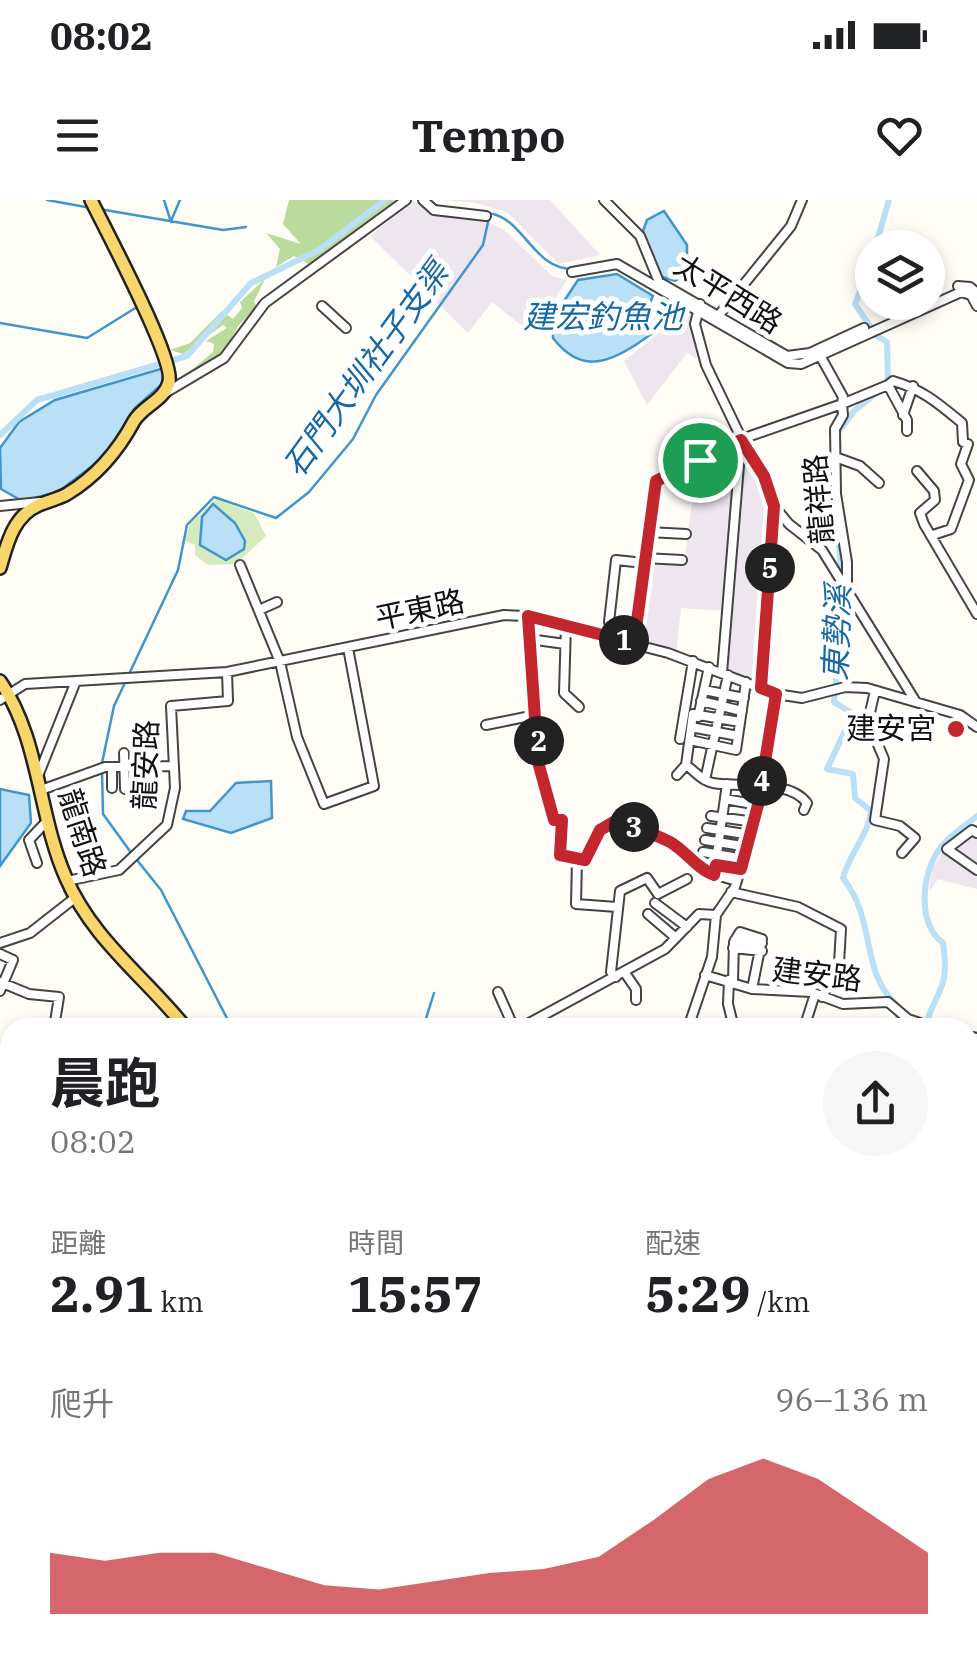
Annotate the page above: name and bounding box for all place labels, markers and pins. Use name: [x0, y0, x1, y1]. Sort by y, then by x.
pin: [658, 418, 743, 503]
pin: 5: [745, 543, 795, 593]
pin: 1: [599, 615, 649, 665]
place label: 建安宮: [846, 708, 936, 747]
pin: 2: [514, 716, 564, 766]
marker: 建安宮: [945, 718, 967, 740]
pin: 4: [737, 756, 787, 806]
pin: 3: [609, 802, 659, 852]

